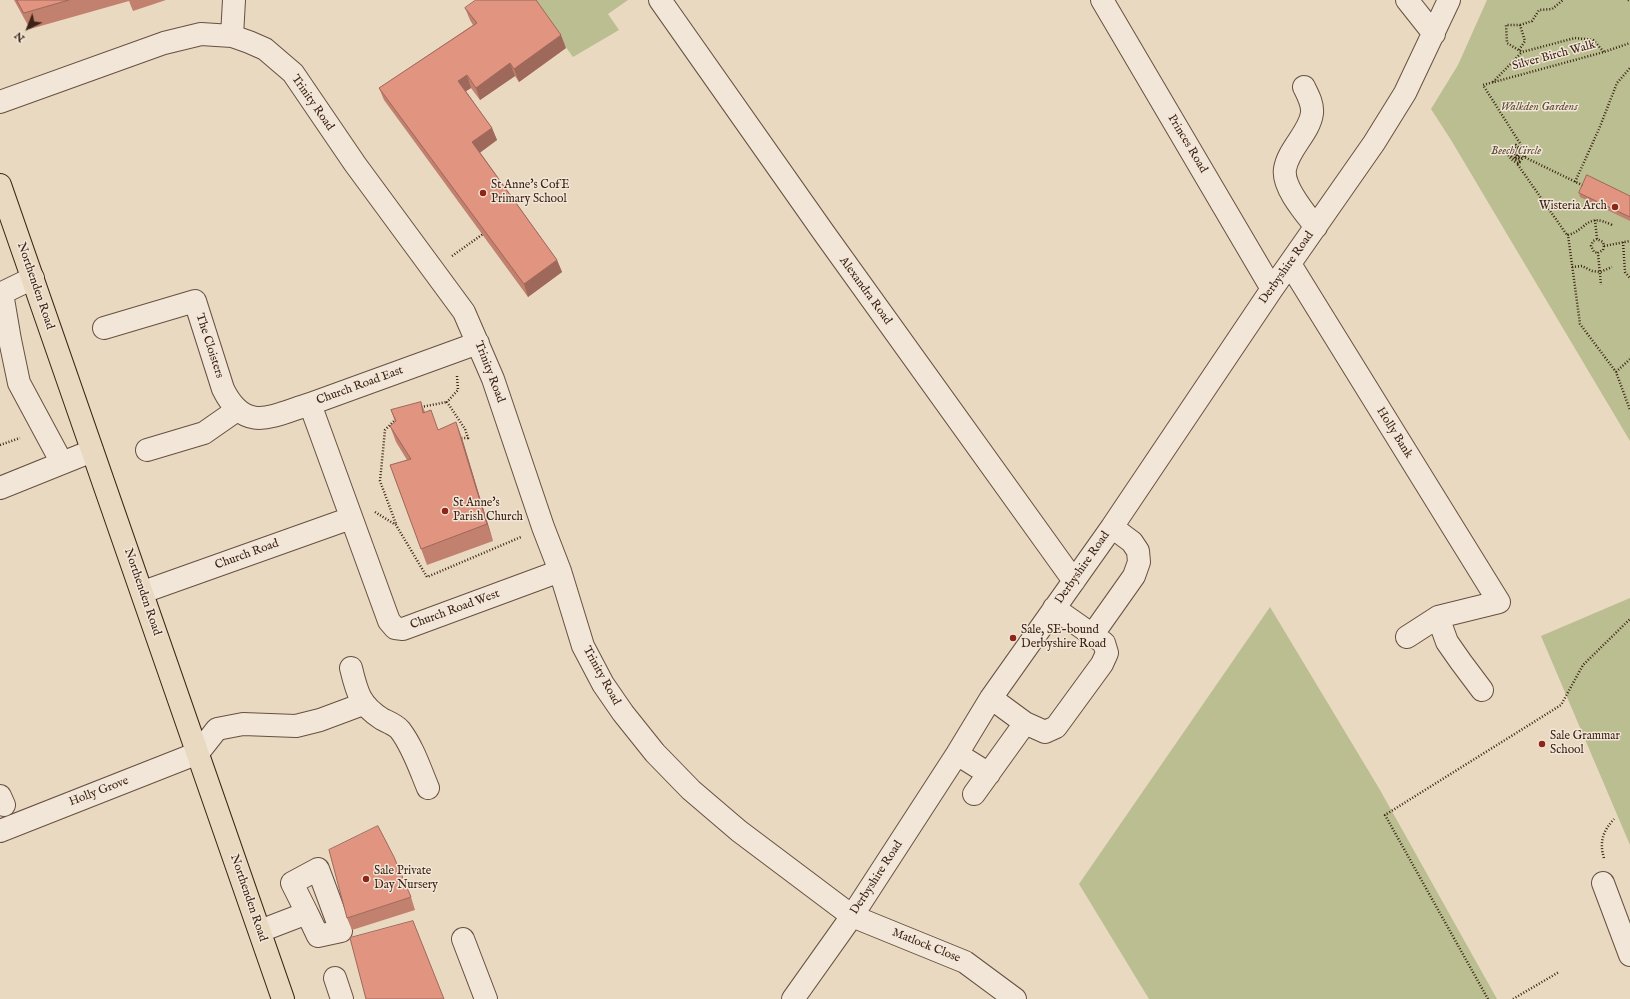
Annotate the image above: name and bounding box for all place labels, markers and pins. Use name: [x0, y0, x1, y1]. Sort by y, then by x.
place label: St Anne's CofE Primary School: [491, 179, 570, 207]
marker: St Anne's CofE Primary School: [478, 188, 488, 198]
place label: Wisteria Arch: [1539, 200, 1607, 214]
marker: Wisteria Arch: [1610, 202, 1620, 212]
place label: St Anne's Parish Church: [453, 497, 523, 525]
marker: St Anne's Parish Church: [440, 506, 450, 516]
place label: Sale, SE-bound Derbyshire Road: [1021, 624, 1106, 652]
marker: Sale, SE-bound Derbyshire Road: [1008, 633, 1018, 643]
place label: Sale Grammar School: [1550, 730, 1620, 758]
marker: Sale Grammar School: [1537, 739, 1547, 749]
place label: Sale Private Day Nursery: [374, 865, 438, 893]
marker: Sale Private Day Nursery: [361, 874, 371, 884]

